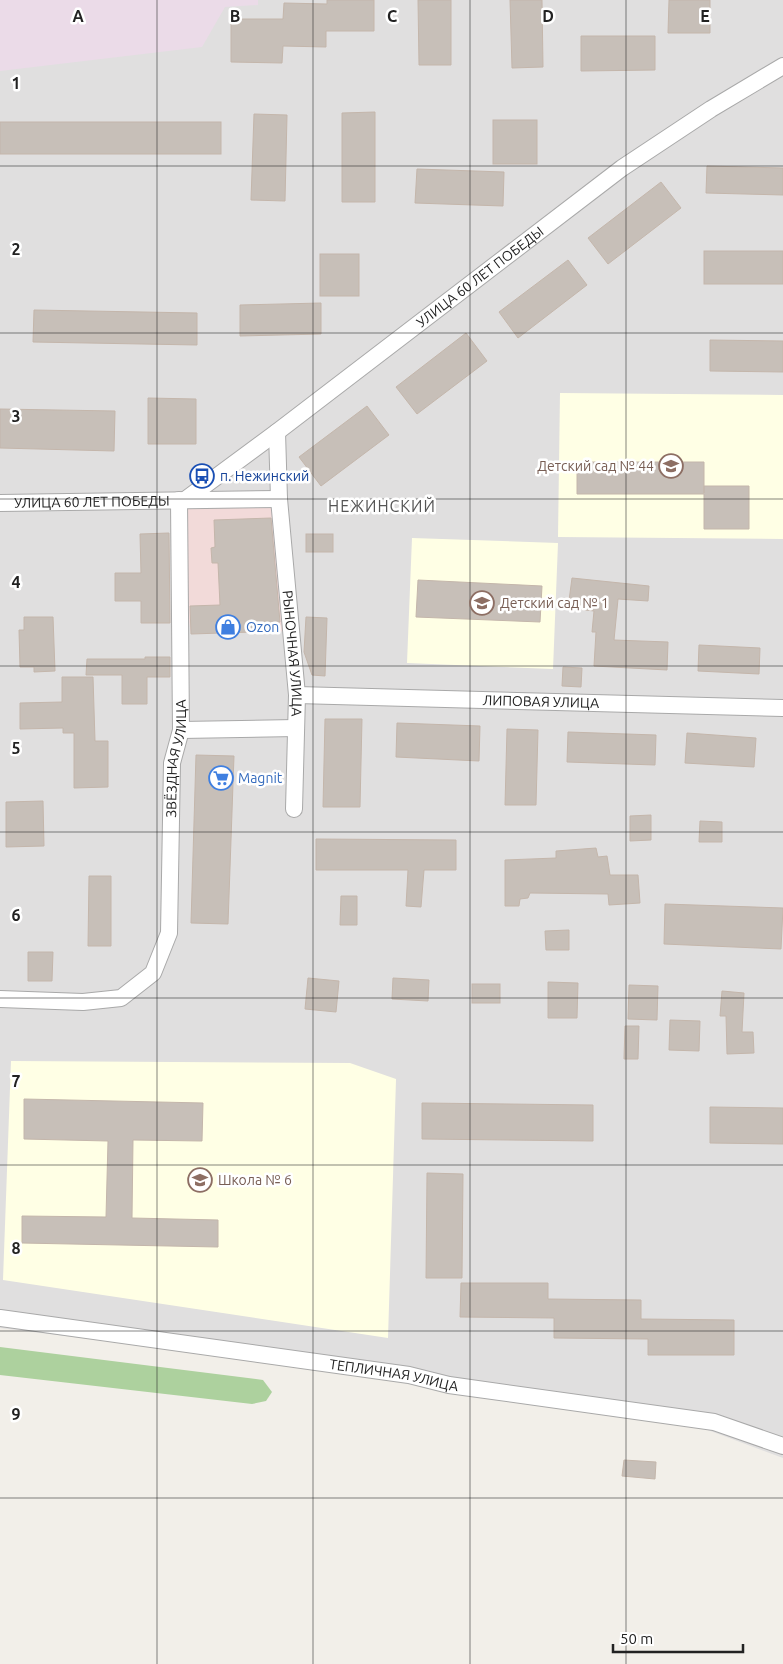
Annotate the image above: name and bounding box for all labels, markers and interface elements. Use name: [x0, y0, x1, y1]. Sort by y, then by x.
text: A: [72, 7, 84, 25]
text: B: [230, 7, 240, 25]
text: C: [387, 7, 397, 25]
text: D: [542, 7, 554, 25]
text: E: [700, 7, 710, 25]
text: 1: [11, 74, 21, 92]
street label: УЛИЦА 60 ЛЕТ ПОБЕДЫ: [413, 223, 547, 330]
text: 2: [11, 240, 21, 258]
text: 3: [11, 407, 21, 425]
school or university icon: Детский сад № 44: [658, 453, 684, 479]
place label: Детский сад № 44: [537, 458, 654, 474]
bus stop icon: п. Нежинский: [189, 463, 215, 489]
place label: п. Нежинский: [220, 468, 309, 484]
street label: УЛИЦА 60 ЛЕТ ПОБЕДЫ: [14, 493, 170, 511]
district label: НЕЖИНСКИЙ: [328, 496, 436, 515]
text: 4: [11, 573, 21, 591]
street label: РЫНОЧНАЯ УЛИЦА: [279, 590, 305, 717]
school or university icon: Детский сад № 1: [469, 590, 495, 616]
place label: Детский сад № 1: [500, 595, 609, 611]
shop icon: Ozon: [215, 614, 241, 640]
place label: Ozon: [246, 619, 279, 635]
street label: ЛИПОВАЯ УЛИЦА: [482, 692, 599, 711]
street label: ЗВЁЗДНАЯ УЛИЦА: [163, 699, 189, 818]
text: 5: [11, 739, 21, 757]
supermarket icon: Magnit: [208, 765, 234, 791]
place label: Magnit: [238, 770, 283, 786]
text: 6: [11, 906, 21, 924]
text: 7: [11, 1072, 21, 1090]
school or university icon: Школа № 6: [187, 1167, 213, 1193]
place label: Школа № 6: [218, 1172, 292, 1188]
text: 8: [11, 1239, 21, 1257]
street label: ТЕПЛИЧНАЯ УЛИЦА: [328, 1356, 459, 1394]
text: 9: [11, 1405, 21, 1423]
scale bar: [613, 1622, 743, 1654]
text: 50 m: [620, 1630, 653, 1647]

